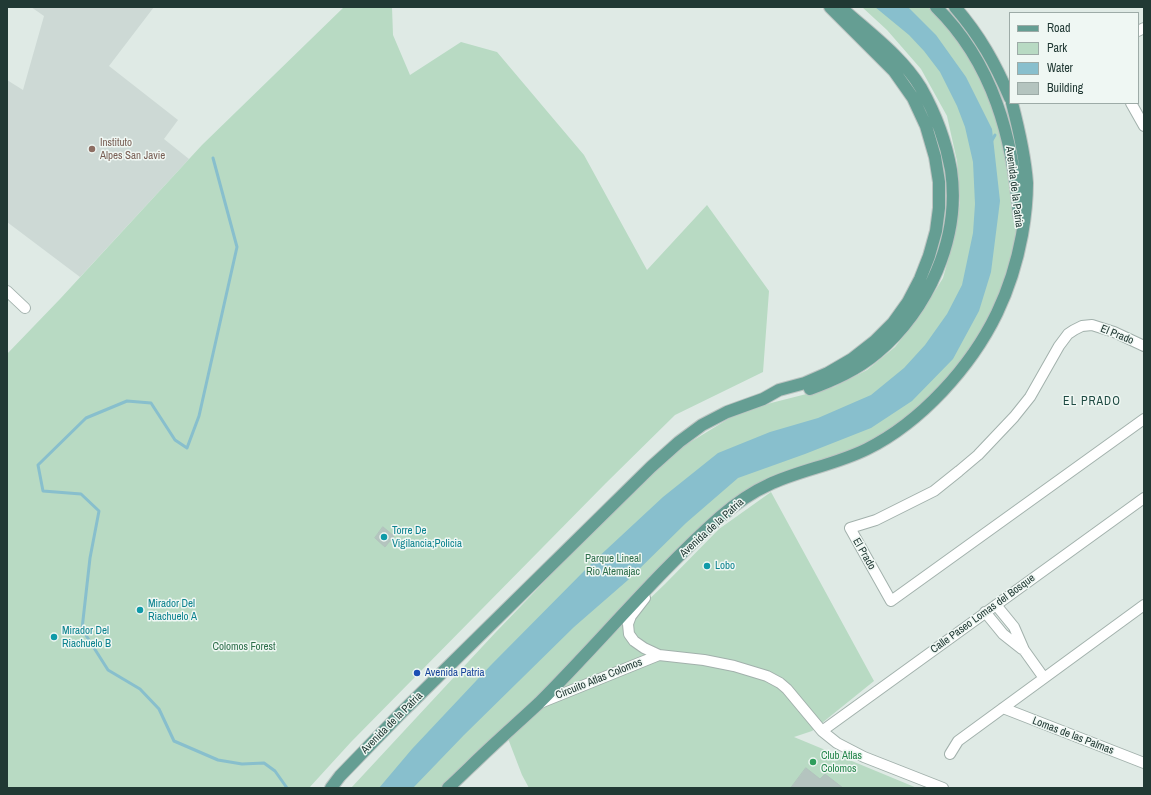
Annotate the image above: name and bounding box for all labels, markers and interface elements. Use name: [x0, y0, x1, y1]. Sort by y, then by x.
legend: [1009, 12, 1139, 104]
text: Road: [1047, 20, 1071, 36]
text: Park: [1047, 40, 1067, 56]
text: Water: [1047, 60, 1073, 76]
text: Building: [1047, 80, 1083, 96]
place label: Instituto Alpes San Javie: [100, 136, 165, 162]
marker: Instituto Alpes San Javie: [87, 144, 97, 154]
street label: Avenida de la Patria: [1002, 146, 1026, 228]
street label: El Prado: [1098, 322, 1136, 348]
district label: EL PRADO: [1063, 395, 1121, 409]
street label: Avenida de la Patria: [677, 496, 747, 560]
place label: Torre De Vigilancia;Policia: [392, 524, 462, 550]
marker: Torre De Vigilancia;Policia: [379, 532, 389, 542]
street label: El Prado: [850, 536, 878, 572]
park label: Parque Lineal Rio Atemajac: [585, 552, 641, 578]
place label: Lobo: [715, 559, 735, 573]
marker: Lobo: [702, 561, 712, 571]
street label: Calle Paseo Lomas del Bosque: [928, 572, 1038, 656]
place label: Mirador Del Riachuelo A: [148, 597, 197, 623]
marker: Mirador Del Riachuelo A: [135, 605, 145, 615]
place label: Mirador Del Riachuelo B: [62, 624, 111, 650]
marker: Mirador Del Riachuelo B: [49, 632, 59, 642]
park label: Colomos Forest: [212, 640, 276, 654]
street label: Circuito Atlas Colomos: [554, 656, 644, 702]
place label: Avenida Patria: [425, 666, 485, 680]
marker: Avenida Patria: [412, 668, 422, 678]
street label: Avenida de la Patria: [358, 689, 426, 757]
street label: Lomas de las Palmas: [1030, 714, 1116, 758]
place label: Club Atlas Colomos: [821, 749, 862, 775]
marker: Club Atlas Colomos: [808, 757, 818, 767]

